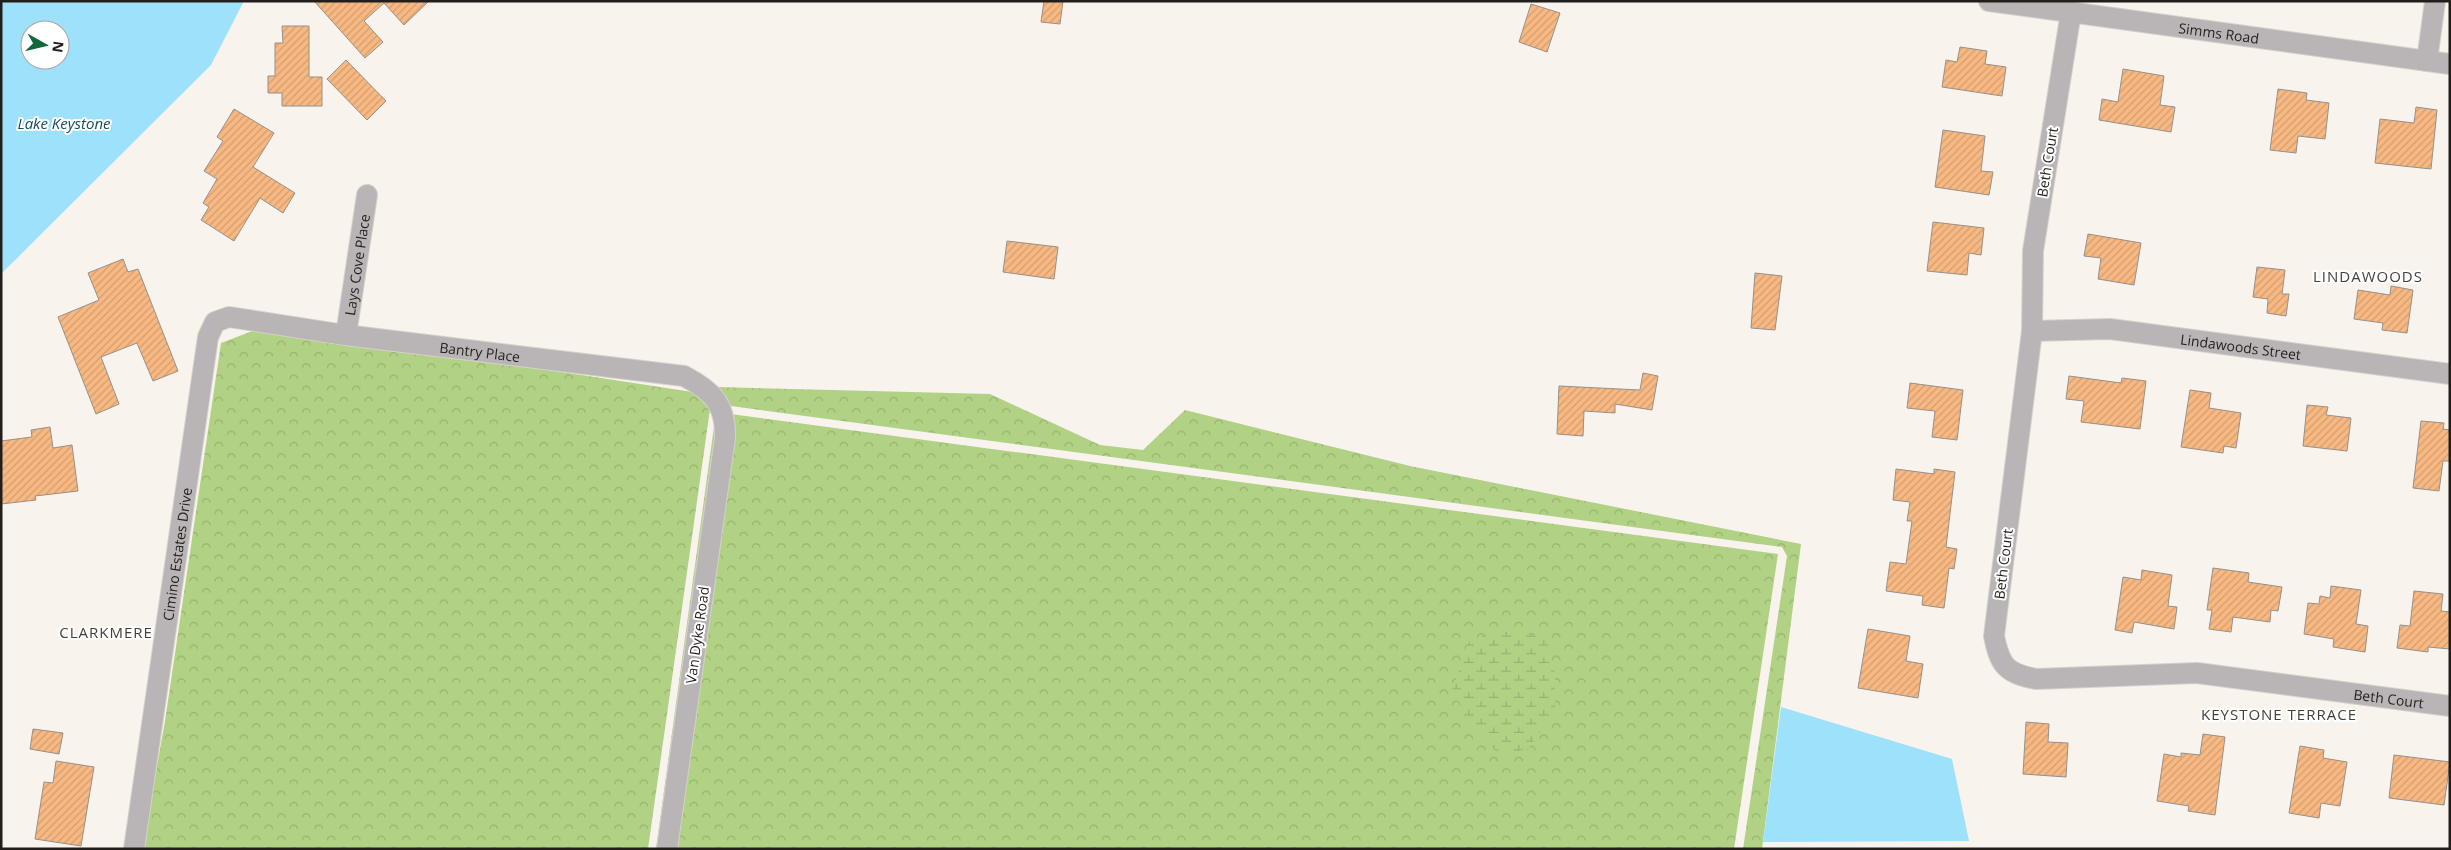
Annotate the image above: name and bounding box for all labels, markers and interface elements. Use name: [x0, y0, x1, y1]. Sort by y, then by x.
street label: Simms Road: [2177, 18, 2260, 47]
north arrow: [20, 20, 70, 70]
text: N: [48, 40, 69, 54]
water label: Lake Keystone: [17, 113, 111, 133]
street label: Beth Court: [2032, 126, 2062, 198]
street label: Lays Cove Place: [340, 213, 374, 317]
district label: LINDAWOODS: [2313, 266, 2423, 286]
street label: Lindawoods Street: [2179, 329, 2302, 364]
street label: Bantry Place: [438, 337, 521, 366]
street label: Cimino Estates Drive: [158, 486, 196, 622]
street label: Beth Court: [1989, 528, 2017, 600]
street label: Van Dyke Road: [681, 585, 713, 685]
district label: CLARKMERE: [59, 622, 153, 642]
street label: Beth Court: [2352, 684, 2425, 712]
district label: KEYSTONE TERRACE: [2201, 704, 2357, 724]

